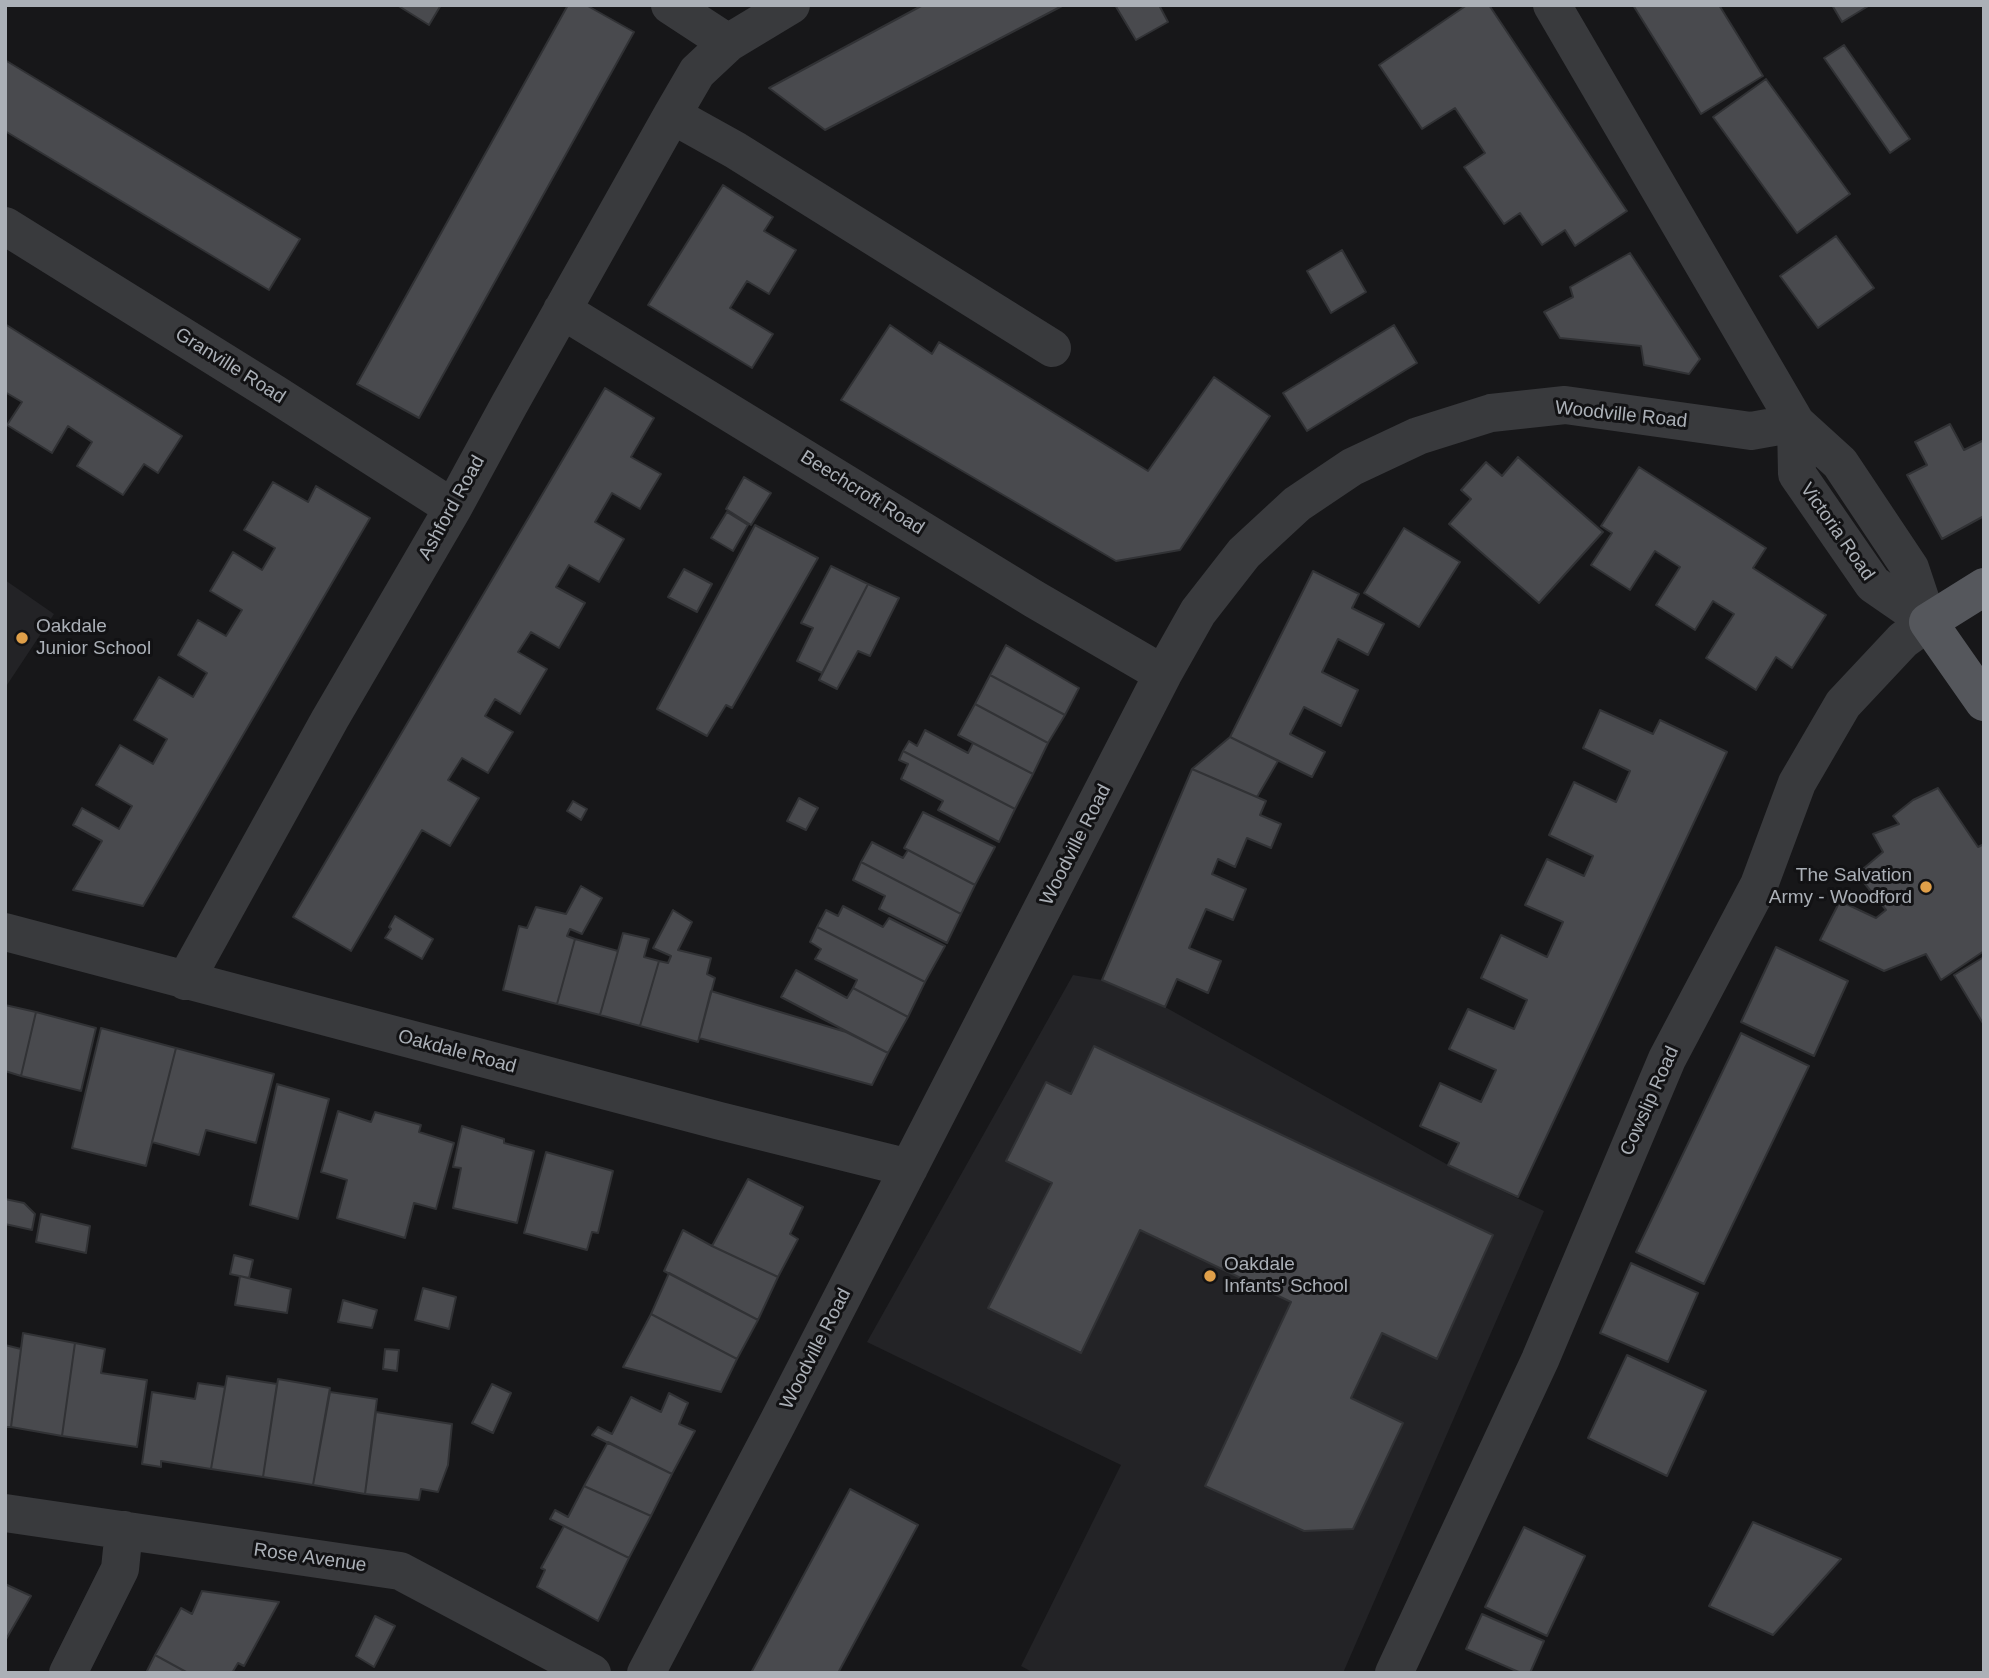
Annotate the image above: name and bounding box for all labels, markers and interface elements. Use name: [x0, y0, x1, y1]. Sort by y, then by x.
street label: Granville Road: [171, 323, 289, 409]
street label: Woodville Road: [1554, 397, 1688, 433]
street label: Beechcroft Road: [796, 446, 928, 540]
street label: Ashford Road: [414, 452, 490, 564]
street label: Victoria Road: [1795, 479, 1879, 585]
place label: Oakdale Junior School: [36, 616, 151, 660]
marker: Oakdale Junior School: [14, 630, 30, 646]
street label: Woodville Road: [1036, 781, 1116, 909]
place label: The Salvation Army - Woodford: [1769, 865, 1912, 909]
marker: The Salvation Army - Woodford: [1918, 879, 1934, 895]
street label: Oakdale Road: [395, 1025, 519, 1079]
street label: Cowslip Road: [1616, 1043, 1684, 1159]
place label: Oakdale Infants' School: [1224, 1254, 1348, 1298]
marker: Oakdale Infants' School: [1202, 1268, 1218, 1284]
street label: Woodville Road: [776, 1285, 856, 1413]
street label: Rose Avenue: [252, 1539, 368, 1577]

